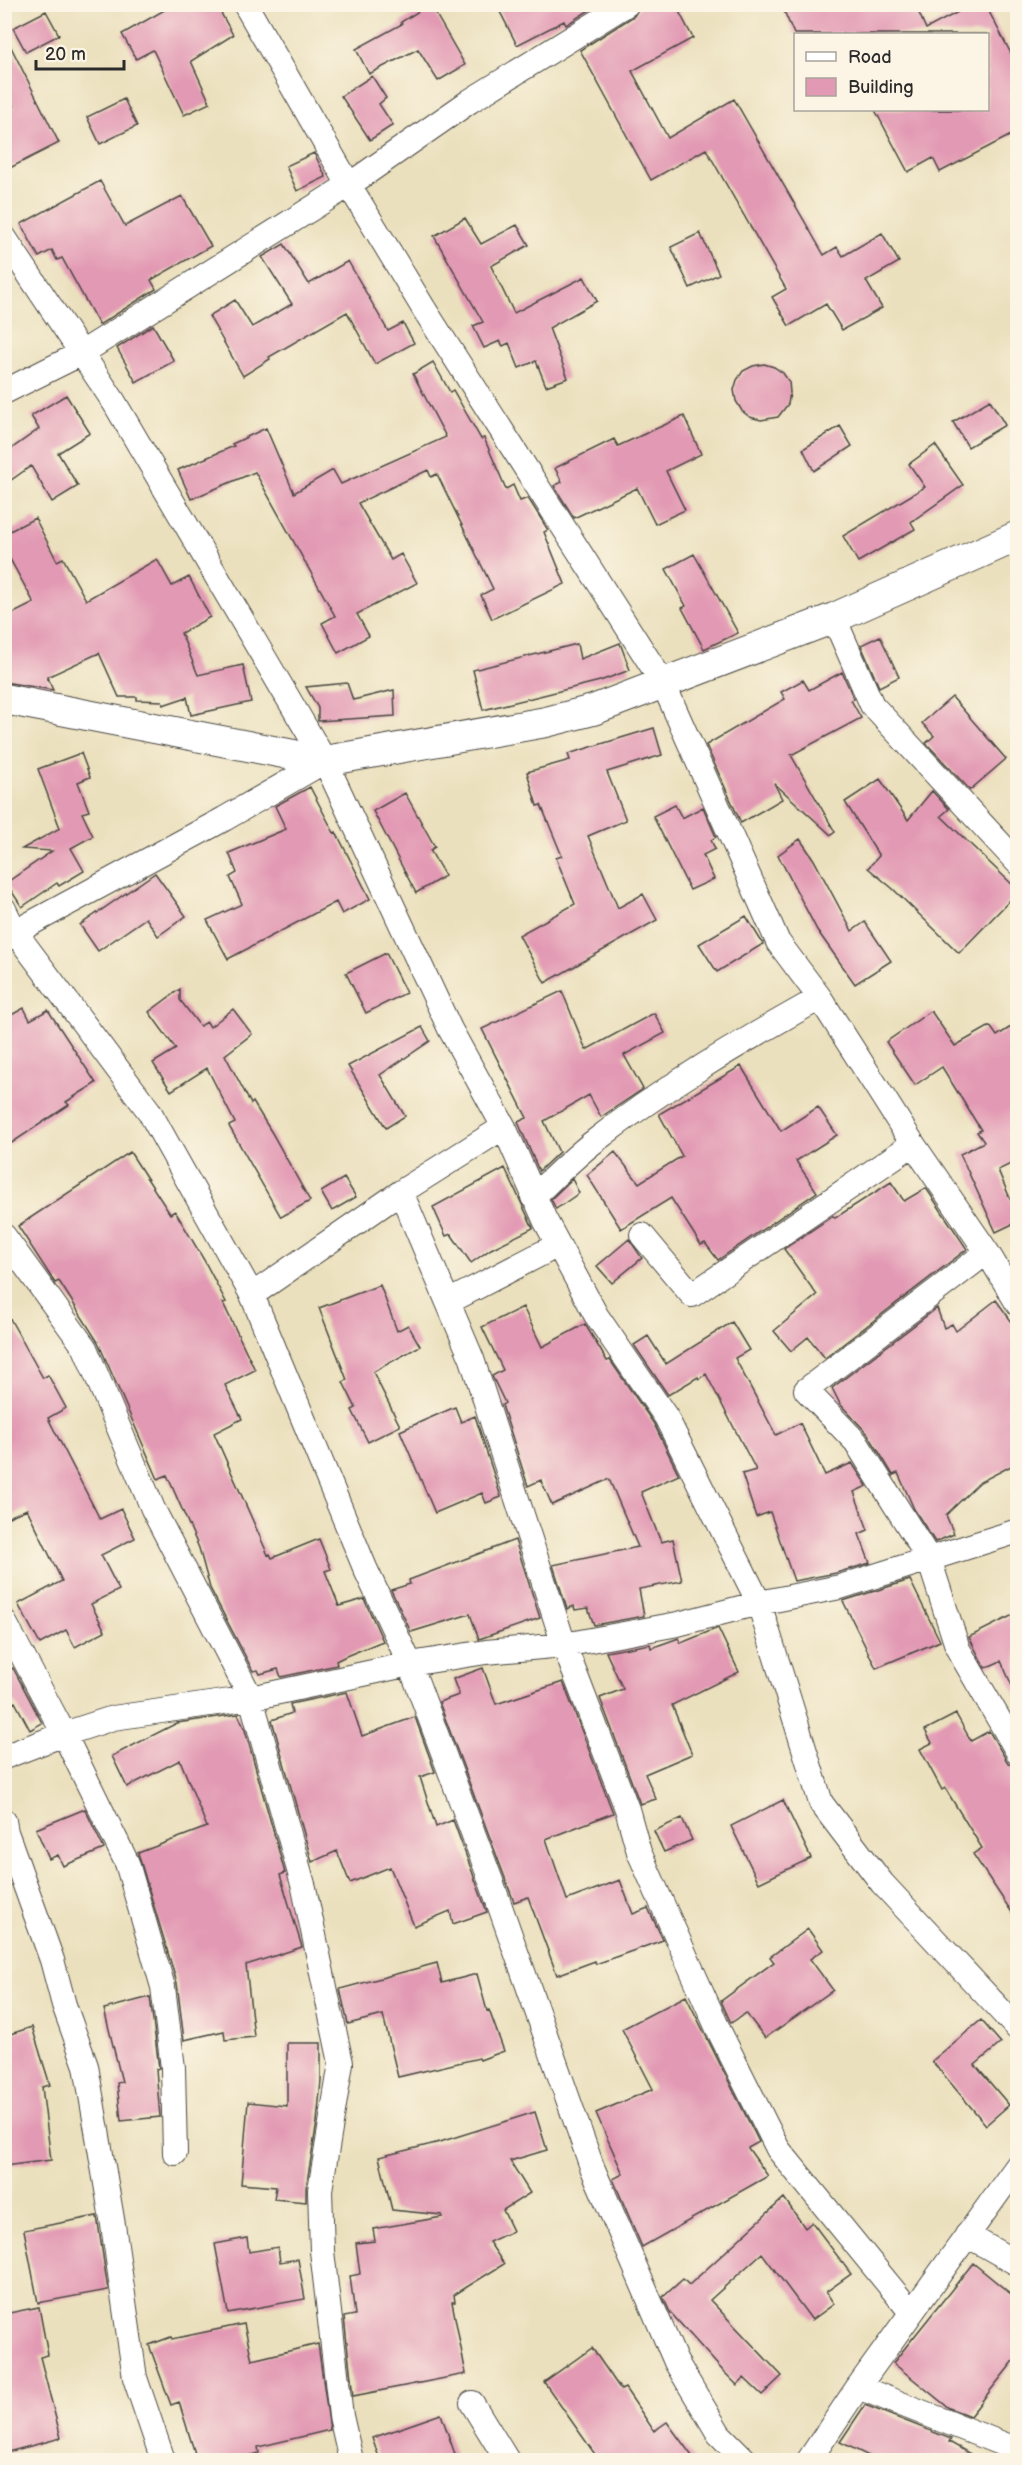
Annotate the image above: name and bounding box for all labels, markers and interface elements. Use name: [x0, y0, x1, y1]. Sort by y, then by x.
scale bar: [36, 33, 124, 71]
legend: [794, 33, 989, 111]
text: 20 m: [45, 44, 86, 65]
text: Road: [848, 47, 892, 68]
text: Building: [848, 77, 914, 98]

